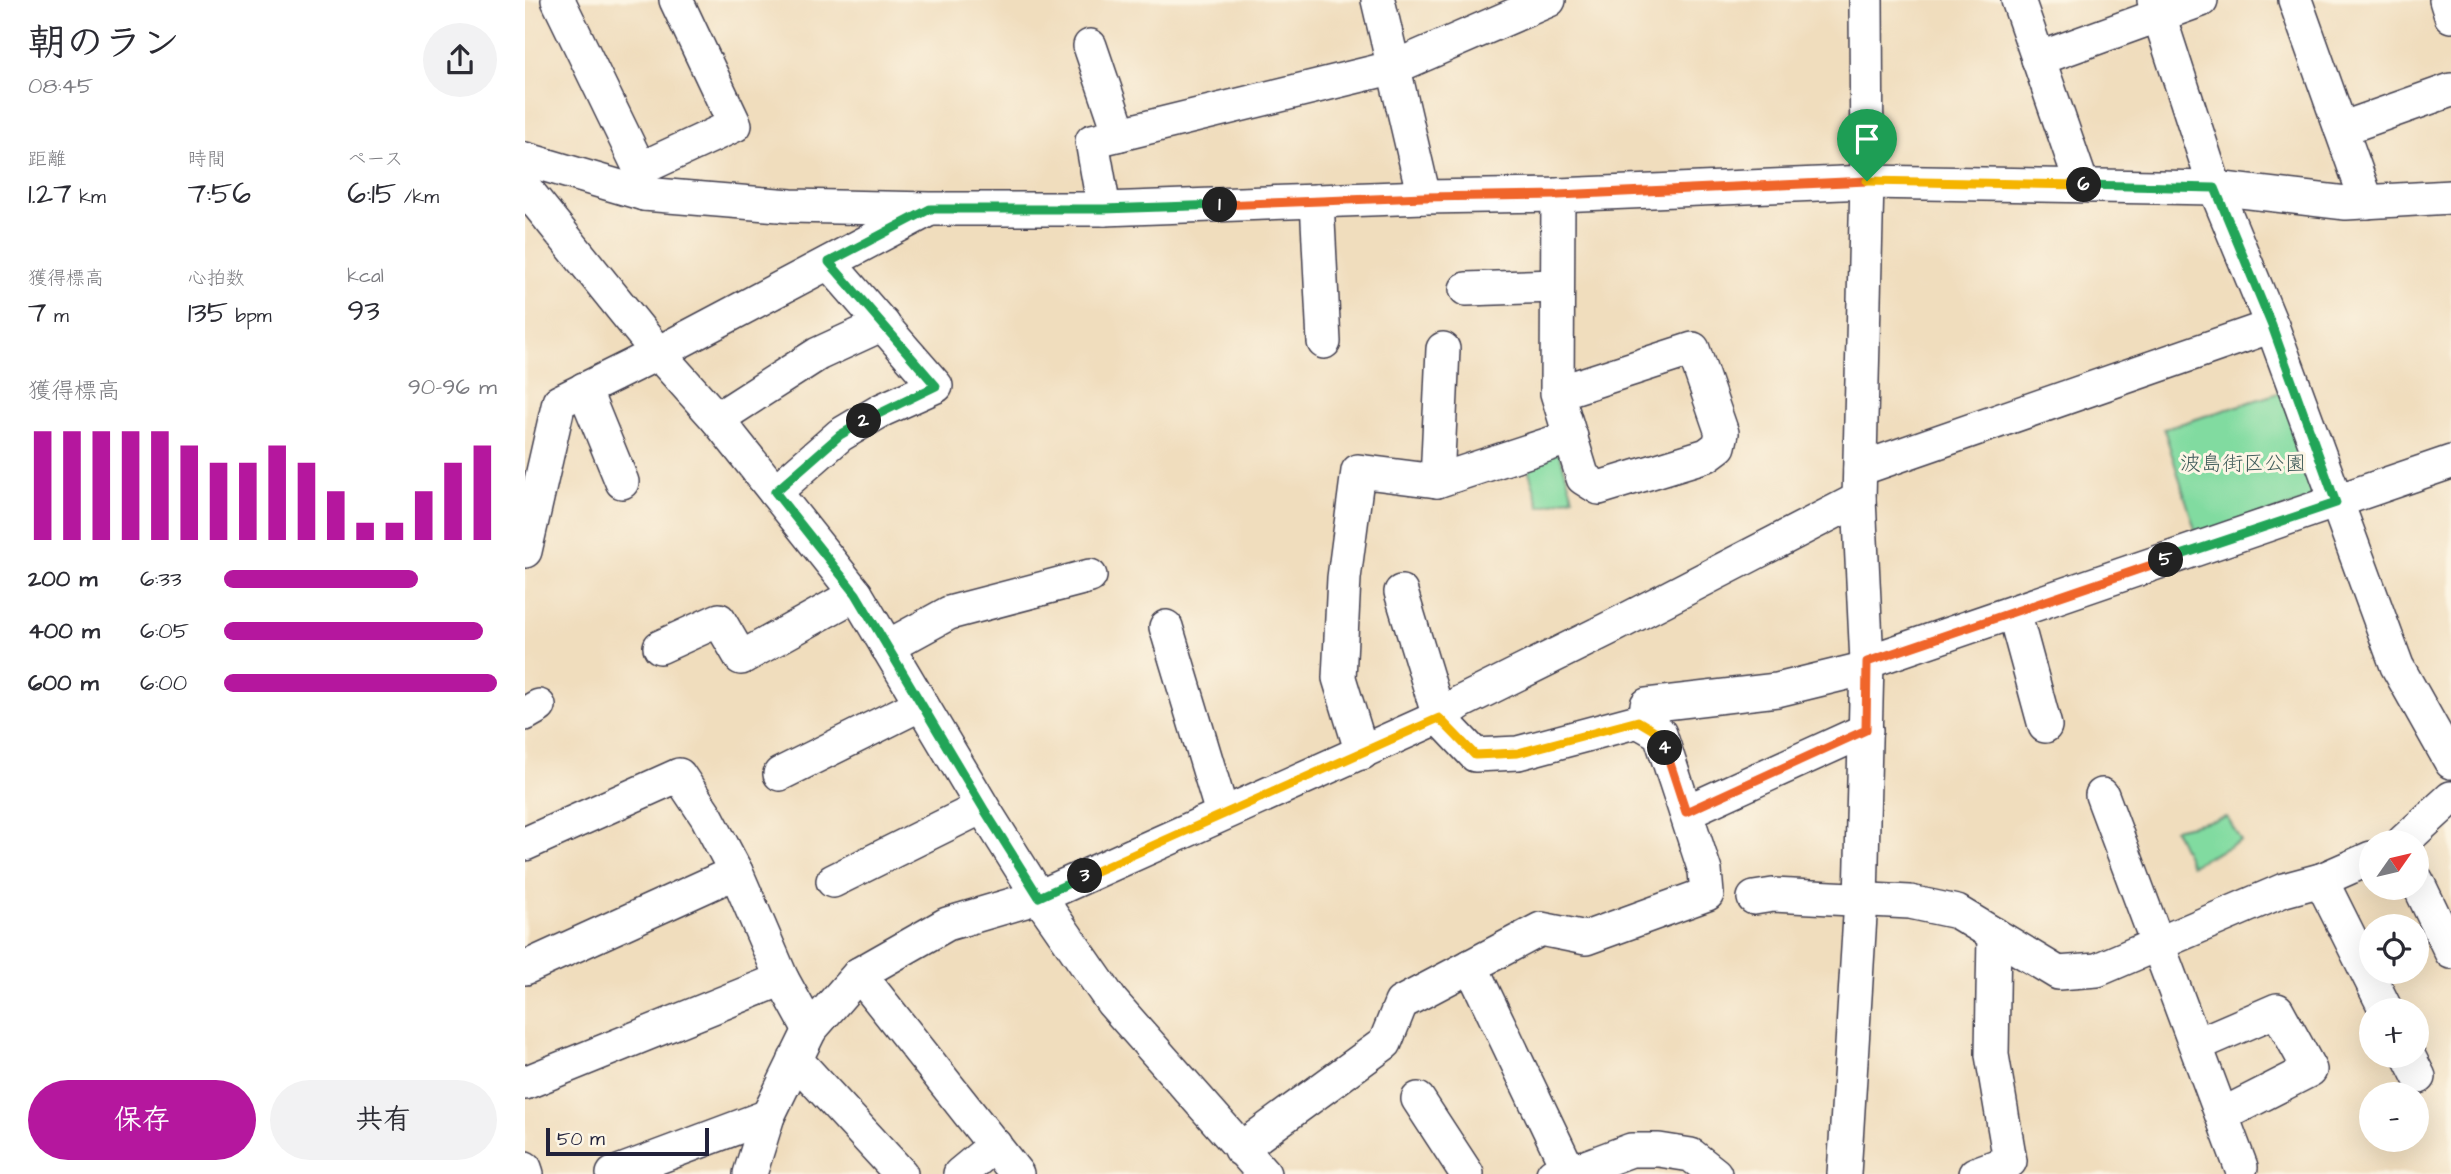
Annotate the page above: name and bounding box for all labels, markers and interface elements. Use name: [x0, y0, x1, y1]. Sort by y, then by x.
text: 朝のラン: [28, 18, 180, 70]
button: share: [423, 23, 497, 97]
text: 08:45: [28, 70, 93, 102]
pin: [1837, 109, 1897, 181]
icon: arrive: [1848, 120, 1886, 158]
text: 距離: [28, 146, 66, 173]
text: 時間: [188, 146, 226, 173]
text: ペース: [347, 146, 403, 173]
pin: 6: [2067, 168, 2101, 202]
text: 6: [2078, 171, 2089, 198]
text: 1.27: [28, 173, 72, 215]
text: 7:56: [188, 173, 251, 215]
text: 6:15: [347, 173, 396, 215]
text: km: [72, 184, 106, 211]
text: /km: [396, 184, 439, 211]
pin: 1: [1203, 188, 1237, 222]
text: 1: [1218, 191, 1221, 218]
text: kcal: [347, 263, 384, 290]
text: 獲得標高: [28, 265, 104, 292]
text: 心拍数: [188, 265, 245, 292]
text: 93: [347, 290, 380, 332]
text: 7: [28, 292, 46, 334]
text: 135: [188, 292, 228, 334]
text: m: [46, 303, 69, 330]
text: bpm: [228, 303, 272, 330]
text: 90–96 m: [408, 371, 497, 403]
text: 獲得標高: [28, 375, 120, 407]
pin: 2: [847, 404, 881, 438]
text: 2: [858, 407, 869, 434]
park label: 波島街区公園: [2180, 449, 2306, 478]
pin: 5: [2149, 542, 2183, 578]
text: 5: [2159, 546, 2172, 573]
text: 200 m: [28, 563, 97, 595]
text: 6:33: [140, 563, 182, 595]
text: 400 m: [28, 615, 100, 647]
text: 6:05: [140, 615, 189, 647]
text: 600 m: [28, 667, 99, 699]
text: 6:00: [140, 667, 187, 699]
pin: 4: [1647, 730, 1683, 766]
text: 4: [1658, 734, 1671, 761]
north arrow: [2359, 830, 2429, 900]
map controls: [2359, 830, 2429, 1152]
pin: 3: [1067, 858, 1103, 894]
text: 3: [1080, 862, 1089, 889]
button: locate: [2359, 914, 2429, 984]
button: +: [2359, 998, 2429, 1068]
button: 保存: [28, 1080, 256, 1160]
button: 共有: [270, 1080, 497, 1160]
button: −: [2359, 1082, 2429, 1152]
scale bar: [546, 1125, 709, 1157]
text: 50 m: [557, 1126, 605, 1153]

